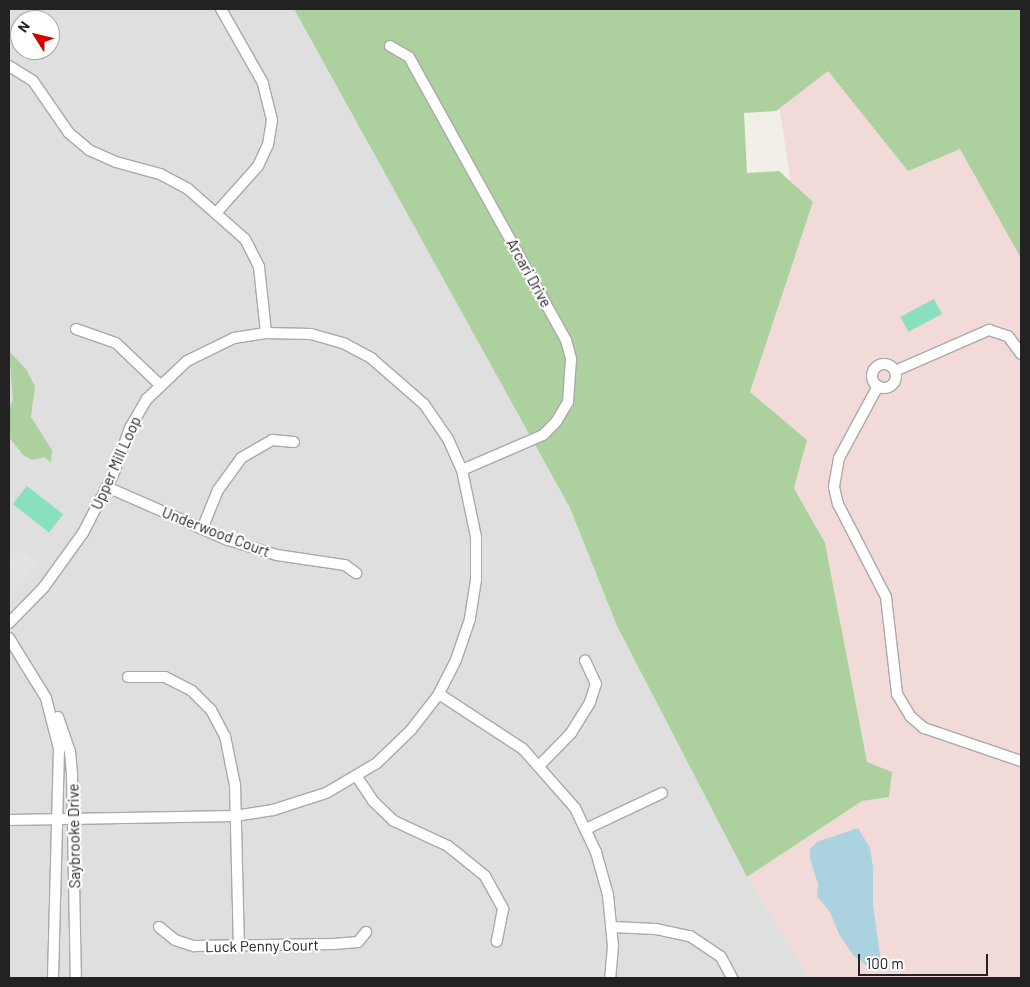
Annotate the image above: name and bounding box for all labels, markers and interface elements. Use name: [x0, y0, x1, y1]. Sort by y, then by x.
north arrow: [10, 10, 60, 60]
text: N: [14, 18, 33, 35]
street label: Arcari Drive: [503, 236, 555, 310]
street label: Upper Mill Loop: [87, 414, 145, 512]
street label: Underwood Court: [159, 503, 273, 561]
street label: Saybrooke Drive: [64, 783, 84, 889]
street label: Luck Penny Court: [205, 936, 319, 956]
scale bar: [860, 944, 990, 976]
text: 100 m: [866, 954, 904, 972]

